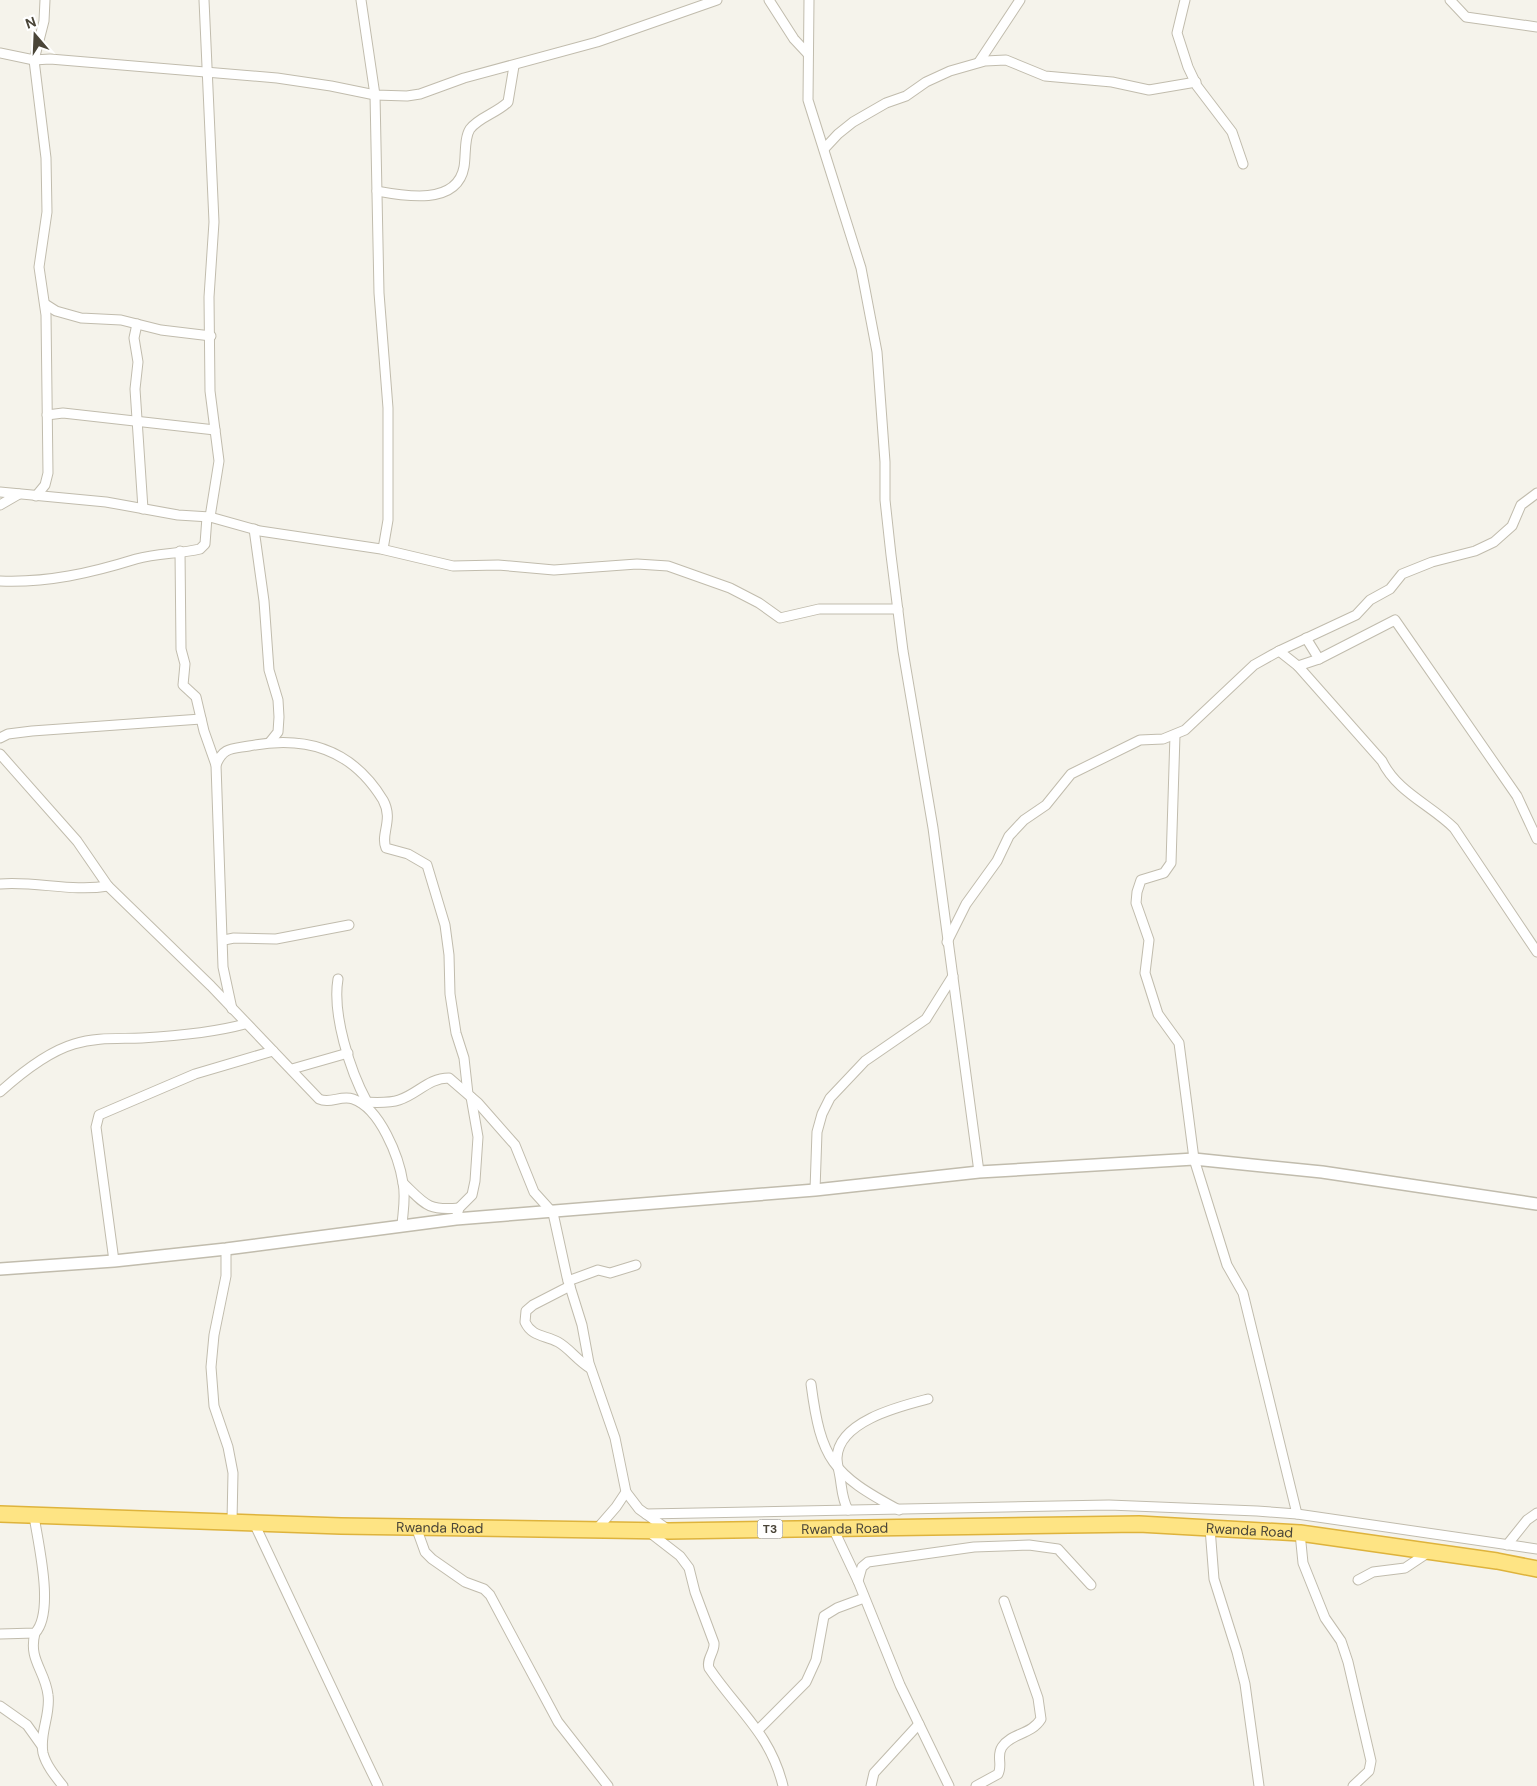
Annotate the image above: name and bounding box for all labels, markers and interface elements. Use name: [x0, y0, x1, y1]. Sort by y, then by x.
north arrow: [10, 10, 60, 60]
text: N: [23, 13, 39, 33]
street label: Rwanda Road: [396, 1518, 484, 1537]
street label: Rwanda Road: [801, 1519, 888, 1538]
street label: Rwanda Road: [1205, 1519, 1294, 1542]
road number: T3: [758, 1520, 782, 1538]

